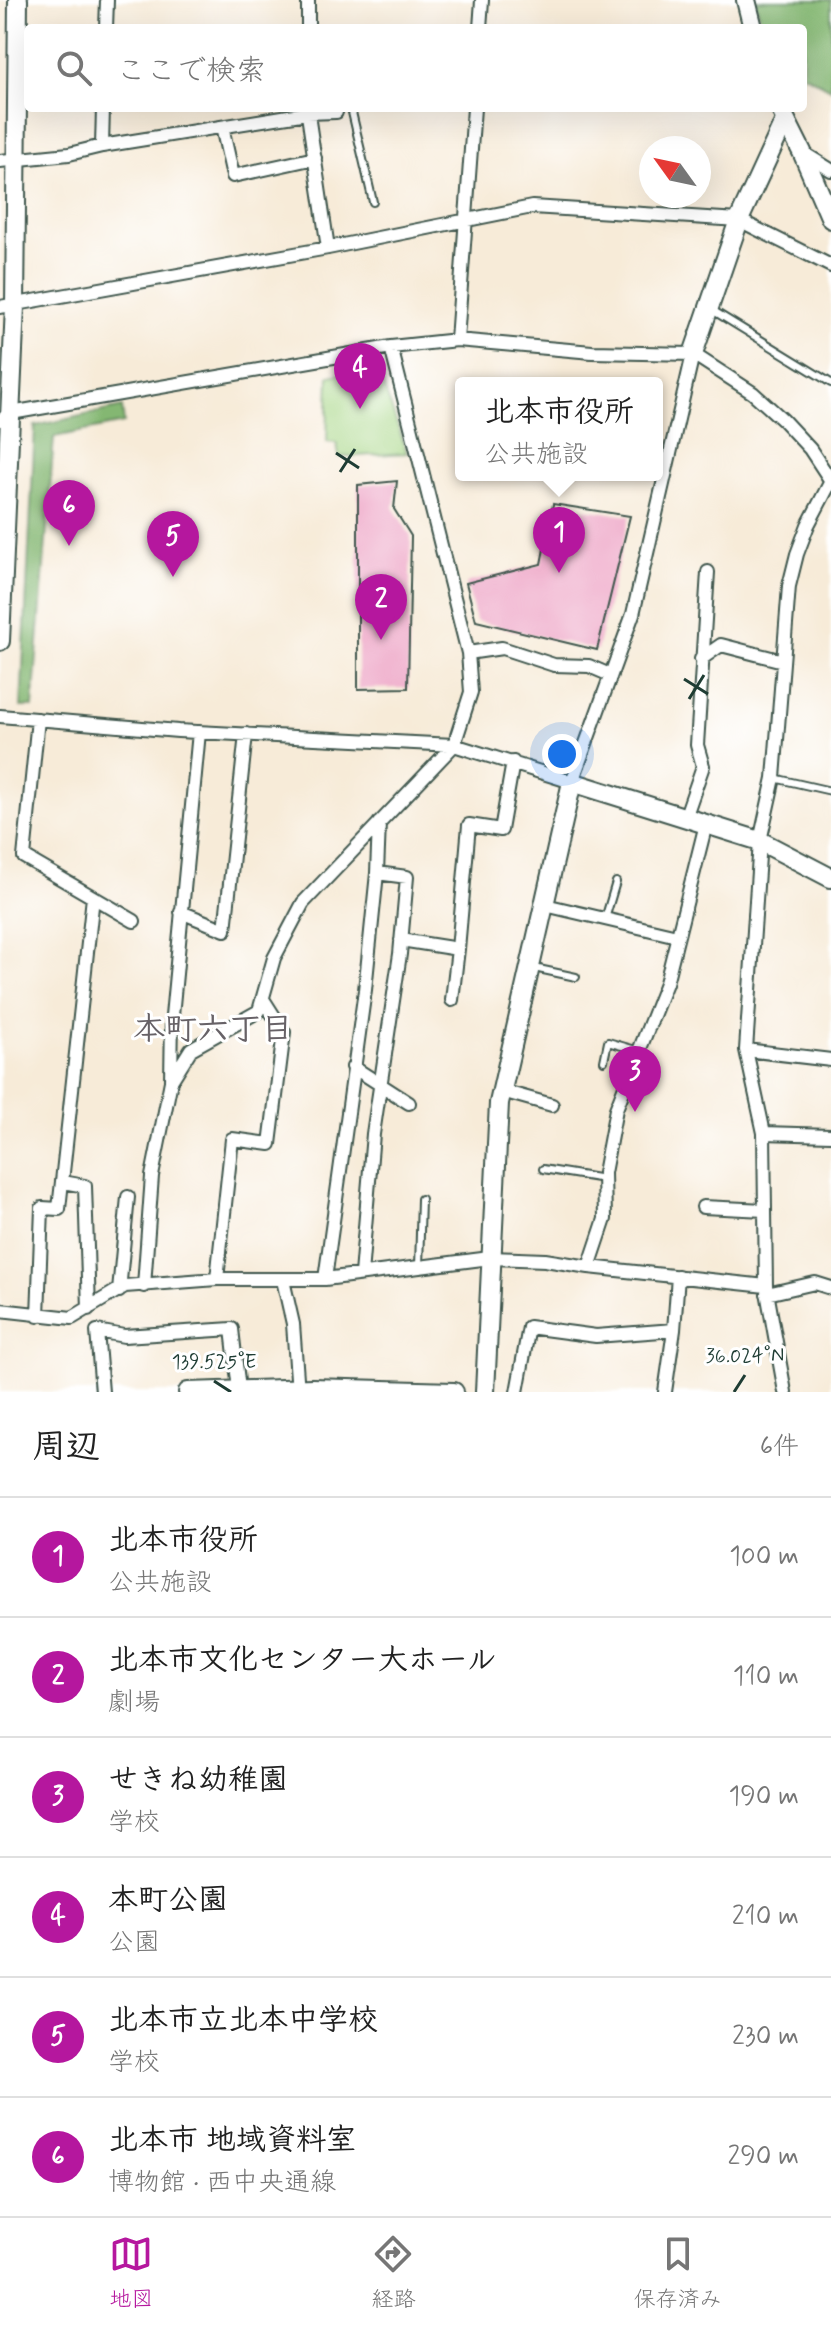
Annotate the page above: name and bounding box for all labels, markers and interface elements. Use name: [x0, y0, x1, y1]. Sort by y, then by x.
search box: [24, 24, 807, 112]
icon: search: [52, 46, 96, 90]
text: ここで検索: [116, 52, 266, 91]
north arrow: [639, 136, 711, 208]
pin: 4: [334, 343, 386, 409]
popup: [455, 377, 663, 481]
text: 北本市役所: [484, 393, 634, 432]
text: 公共施設: [484, 438, 588, 472]
pin: 6: [43, 480, 95, 546]
pin: 1: [533, 507, 585, 573]
pin: 5: [147, 511, 199, 577]
pin: 2: [355, 574, 407, 640]
your location: [542, 734, 582, 774]
district label: 本町六丁目: [133, 1009, 293, 1051]
pin: 3: [609, 1046, 661, 1112]
text: 36.024°N: [706, 1343, 784, 1370]
text: 139.525°E: [172, 1349, 256, 1376]
text: 周辺: [32, 1425, 100, 1470]
text: 6件: [760, 1430, 799, 1464]
text: 北本市役所: [108, 1521, 258, 1560]
text: 1: [52, 1540, 64, 1574]
text: 100 m: [729, 1540, 799, 1574]
text: 公共施設: [108, 1566, 212, 1600]
text: 北本市文化センター大ホール: [108, 1641, 497, 1680]
text: 2: [52, 1660, 64, 1694]
text: 110 m: [733, 1660, 799, 1694]
text: 劇場: [108, 1686, 160, 1720]
text: せきね幼稚園: [108, 1761, 288, 1800]
text: 3: [52, 1780, 64, 1814]
text: 190 m: [729, 1780, 799, 1814]
text: 学校: [108, 1806, 160, 1840]
text: 本町公園: [108, 1881, 228, 1920]
text: 4: [50, 1900, 66, 1934]
text: 210 m: [732, 1900, 799, 1934]
text: 公園: [108, 1926, 160, 1960]
text: 北本市立北本中学校: [108, 2001, 378, 2040]
text: 5: [50, 2020, 66, 2054]
text: 230 m: [732, 2020, 799, 2054]
text: 学校: [108, 2046, 160, 2080]
text: 北本市 地域資料室: [108, 2121, 356, 2160]
text: 6: [51, 2140, 65, 2174]
text: 290 m: [727, 2140, 799, 2174]
text: 博物館 · 西中央通線: [108, 2166, 336, 2200]
tab: 地図: [109, 2232, 153, 2314]
tab: 経路: [371, 2232, 416, 2314]
tab: 保存済み: [634, 2232, 722, 2314]

